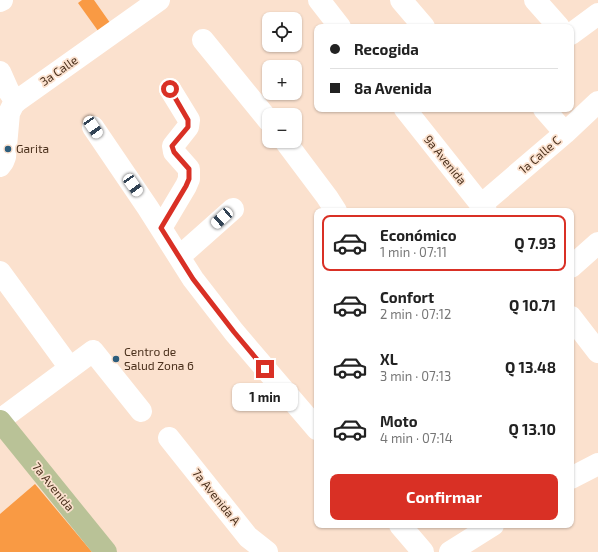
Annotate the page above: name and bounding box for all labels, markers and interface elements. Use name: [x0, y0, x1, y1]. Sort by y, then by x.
map controls: [262, 12, 302, 148]
button: locate: [262, 12, 302, 52]
text: Recogida: [354, 40, 419, 58]
street label: 3a Calle: [37, 52, 80, 88]
button: +: [262, 60, 302, 100]
text: 8a Avenida: [354, 79, 432, 97]
route start: [161, 80, 179, 98]
button: −: [262, 108, 302, 148]
car: [81, 114, 105, 140]
street label: 9a Avenida: [422, 132, 470, 187]
street label: 1a Calle C: [516, 132, 563, 176]
place label: Garita: [16, 141, 49, 155]
marker: Garita: [3, 144, 13, 154]
car: [121, 172, 145, 198]
car: [209, 206, 235, 230]
icon: car: [332, 225, 368, 261]
text: Económico: [380, 226, 457, 244]
text: Q 7.93: [514, 234, 556, 252]
text: 1 min · 07:11: [380, 244, 447, 260]
icon: car: [332, 287, 368, 323]
text: Confort: [380, 288, 434, 306]
text: Q 10.71: [509, 296, 556, 314]
text: 2 min · 07:12: [380, 306, 451, 322]
place label: Centro de Salud Zona 6: [124, 344, 194, 372]
icon: car: [332, 349, 368, 385]
text: XL: [380, 350, 398, 368]
marker: Centro de Salud Zona 6: [111, 354, 121, 364]
text: Q 13.48: [505, 358, 556, 376]
route end: [256, 360, 274, 378]
text: 3 min · 07:13: [380, 368, 451, 384]
callout: 1 min: [232, 383, 298, 411]
text: 1 min: [249, 389, 281, 405]
icon: car: [332, 411, 368, 447]
text: Moto: [380, 412, 418, 430]
text: Q 13.10: [509, 420, 556, 438]
text: 4 min · 07:14: [380, 430, 453, 446]
street label: 7a Avenida: [30, 459, 78, 514]
street label: 7a Avenida A: [190, 465, 244, 528]
button: Confirmar: [330, 474, 558, 520]

